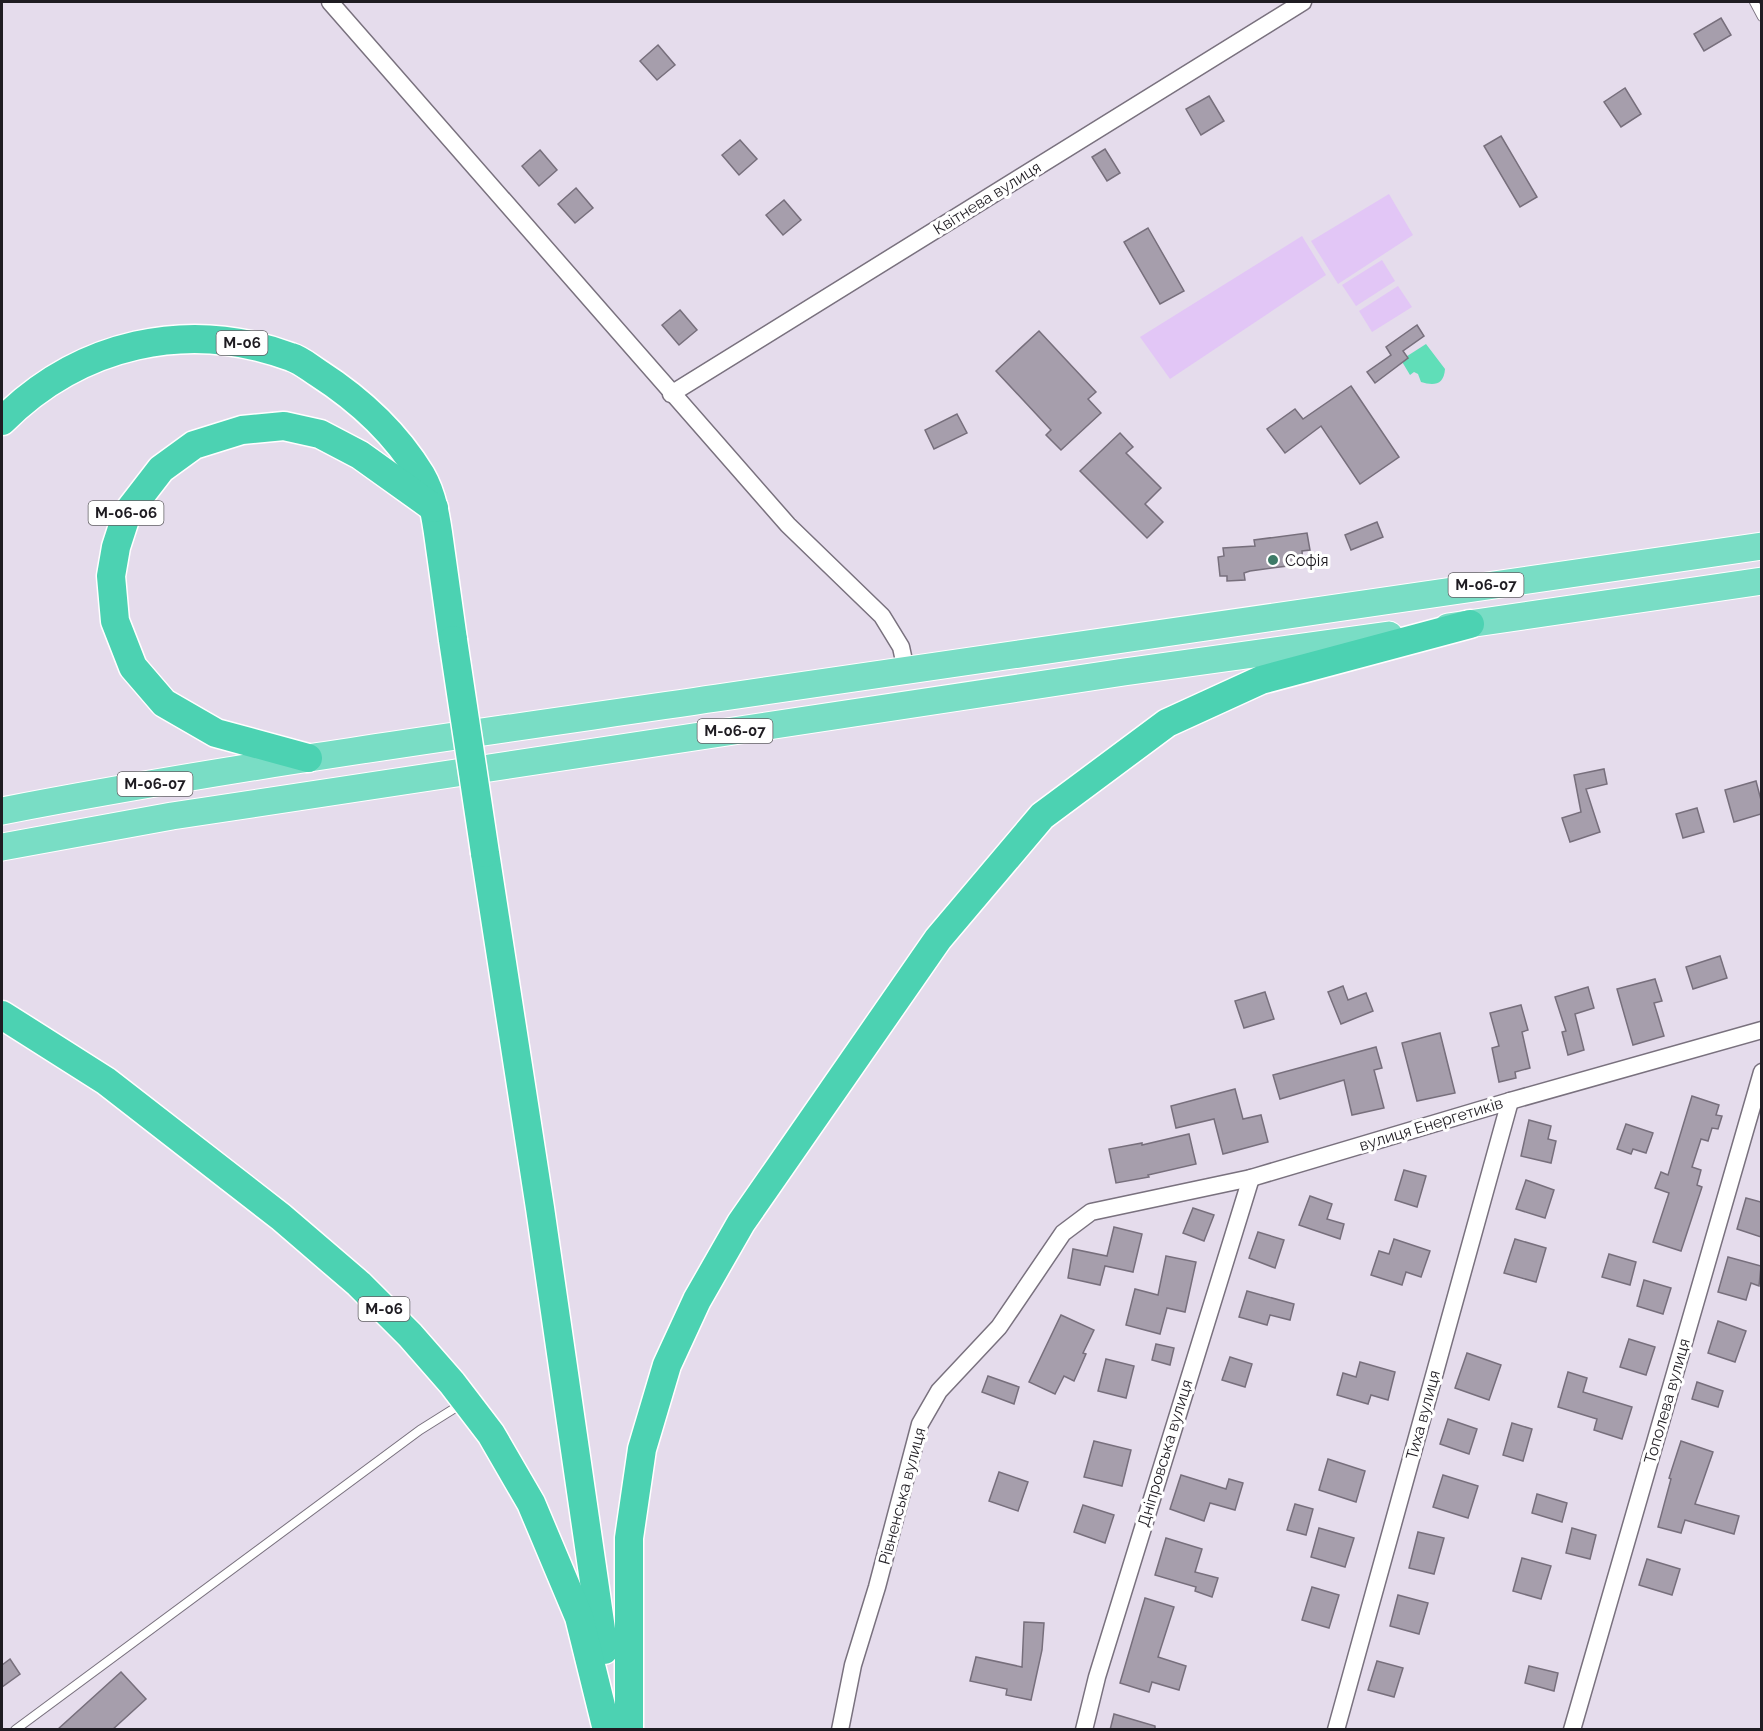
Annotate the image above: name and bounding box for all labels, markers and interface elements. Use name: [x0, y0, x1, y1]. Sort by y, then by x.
street label: Квітнева вулиця: [930, 157, 1044, 239]
road number: М-06: [216, 331, 268, 355]
road number: М-06-06: [88, 501, 164, 525]
place label: Софія: [1285, 551, 1328, 570]
marker: Софія: [1266, 553, 1280, 567]
road number: М-06-07: [1448, 573, 1524, 597]
road number: М-06-07: [698, 719, 772, 743]
road number: М-06-07: [118, 772, 192, 796]
street label: вулиця Енергетиків: [1357, 1093, 1505, 1155]
road number: М-06: [358, 1297, 410, 1321]
street label: Тополева вулиця: [1640, 1336, 1694, 1466]
street label: Тиха вулиця: [1402, 1368, 1444, 1462]
street label: Дніпровська вулиця: [1134, 1377, 1196, 1529]
street label: Рівненська вулиця: [875, 1425, 929, 1567]

